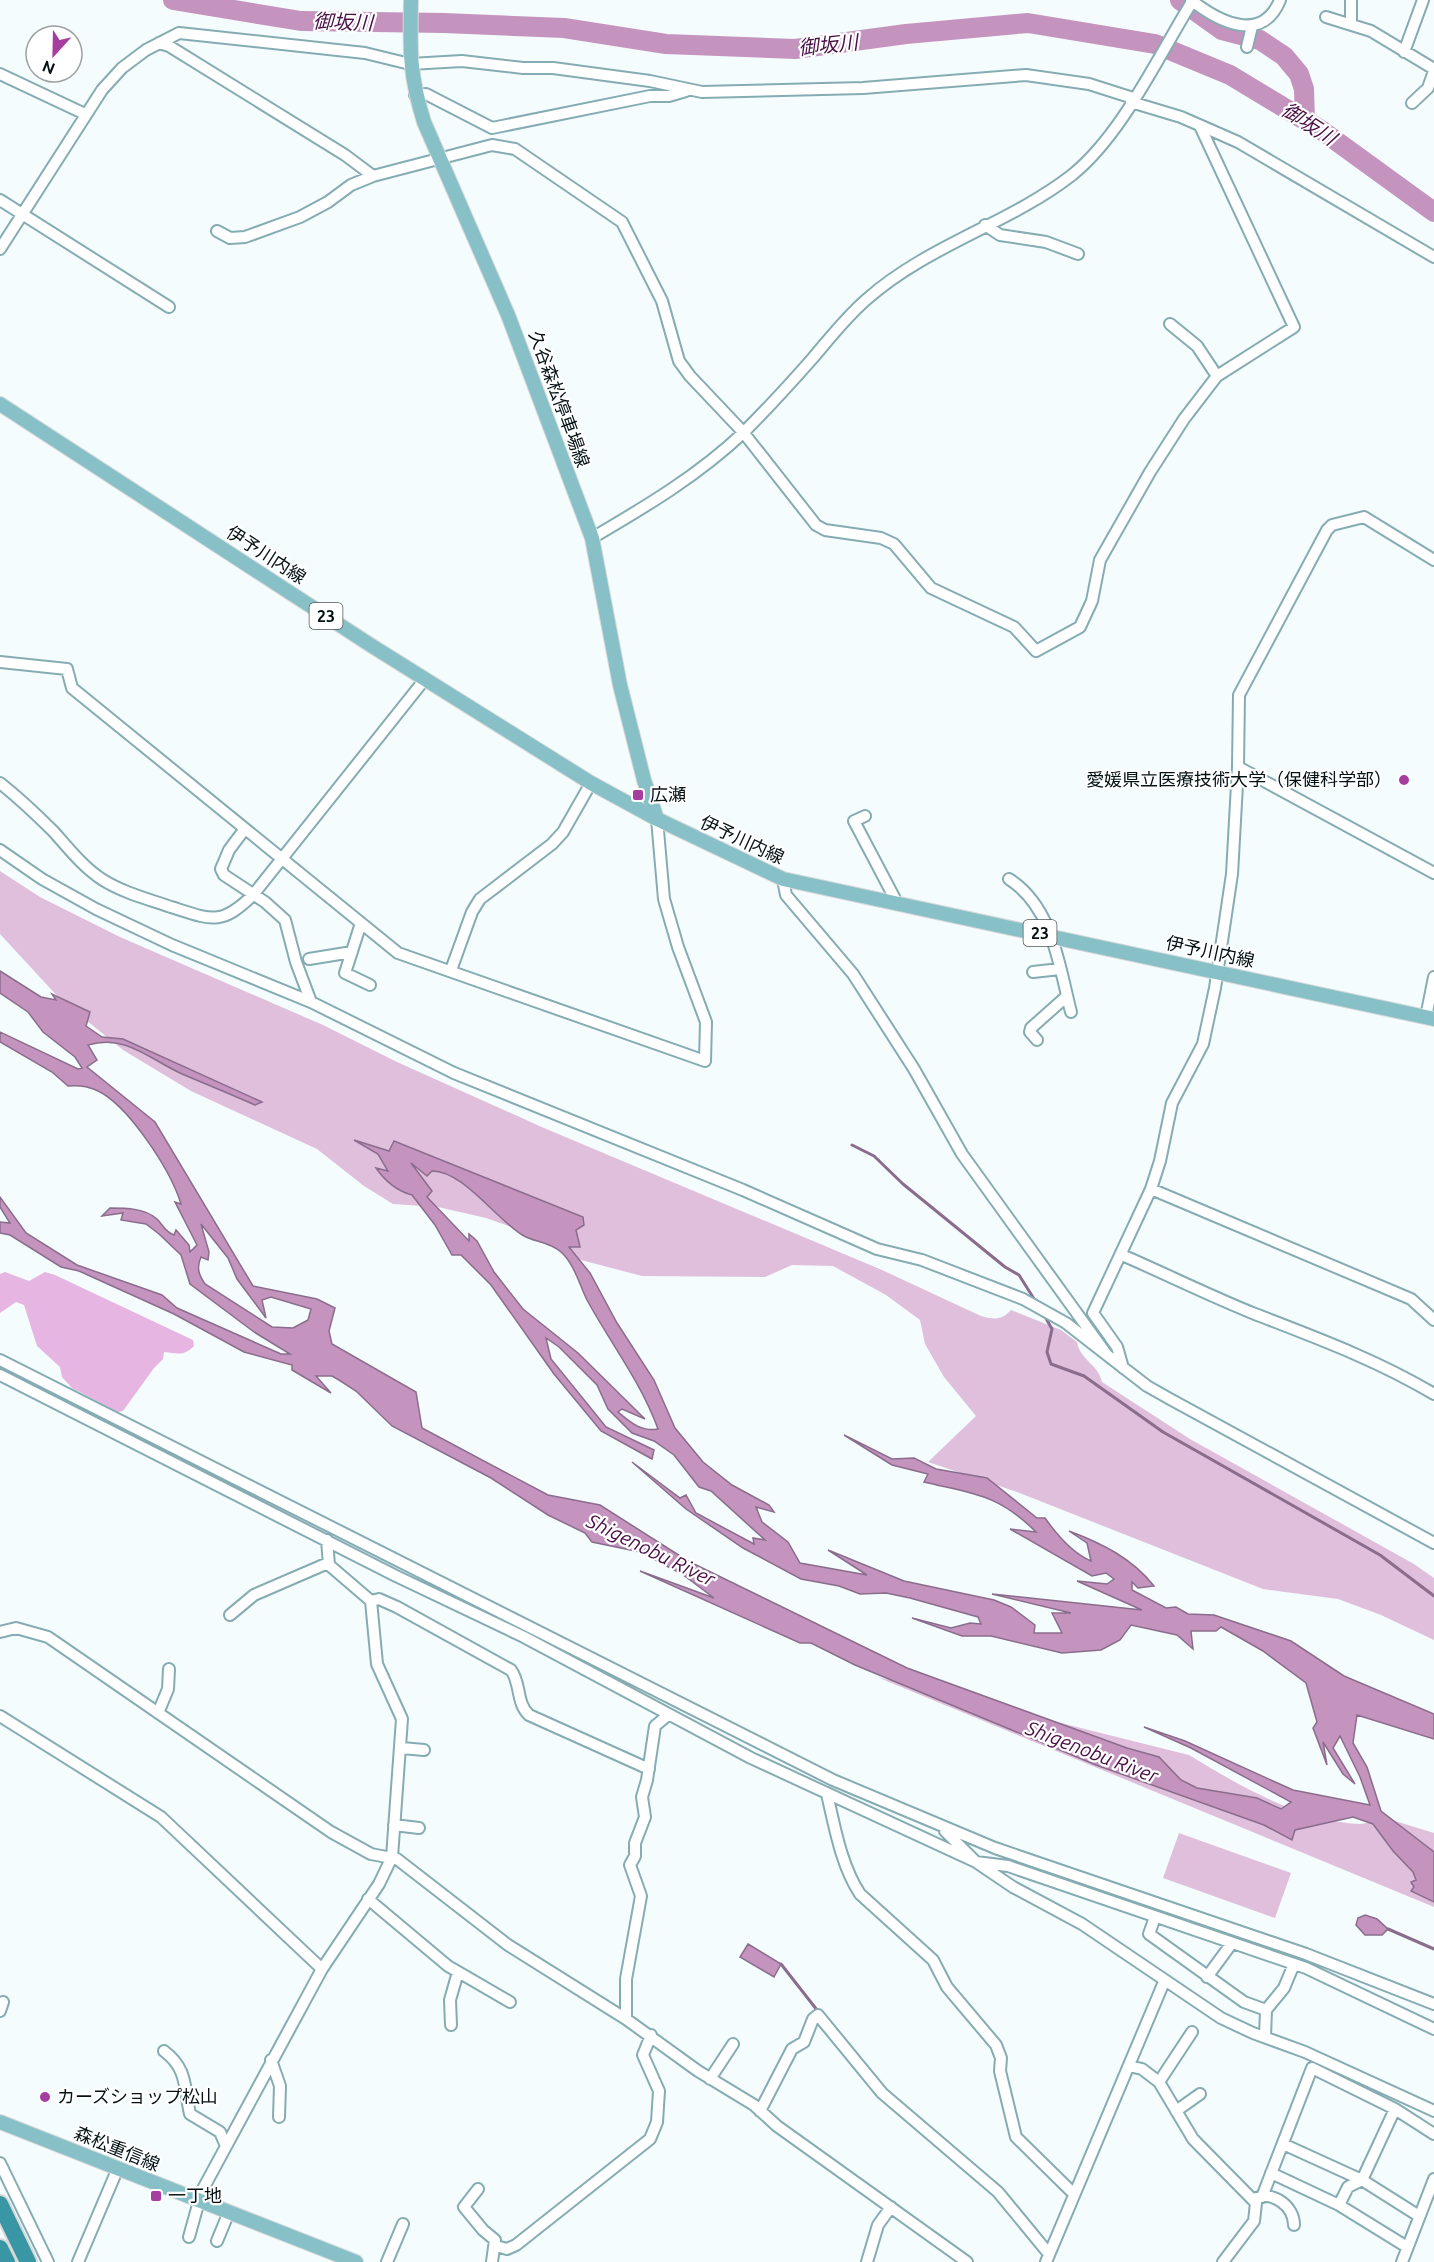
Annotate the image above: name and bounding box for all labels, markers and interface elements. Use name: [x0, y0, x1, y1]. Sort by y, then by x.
water label: 御坂川: [313, 9, 375, 34]
north arrow: [24, 24, 84, 84]
water label: 御坂川: [797, 30, 861, 59]
text: N: [39, 57, 57, 78]
water label: 御坂川: [1278, 98, 1342, 151]
street label: 久谷森松停車場線: [526, 328, 594, 470]
street label: 伊予川内線: [223, 521, 310, 587]
road number: 23: [310, 603, 342, 629]
place label: 愛媛県立医療技術大学（保健科学部）: [1086, 769, 1392, 789]
marker: 愛媛県立医療技術大学（保健科学部）: [1397, 773, 1411, 787]
place label: 広瀬: [650, 784, 686, 804]
marker: 広瀬: [631, 788, 645, 802]
street label: 伊予川内線: [697, 811, 787, 867]
road number: 23: [1024, 920, 1056, 946]
street label: 伊予川内線: [1164, 932, 1256, 970]
water label: Shigenobu River: [582, 1508, 720, 1591]
water label: Shigenobu River: [1022, 1715, 1163, 1788]
place label: カーズショップ松山: [57, 2086, 218, 2106]
marker: カーズショップ松山: [38, 2090, 52, 2104]
street label: 森松重信線: [72, 2122, 163, 2174]
place label: 一丁地: [168, 2185, 222, 2205]
marker: 一丁地: [149, 2189, 163, 2203]

